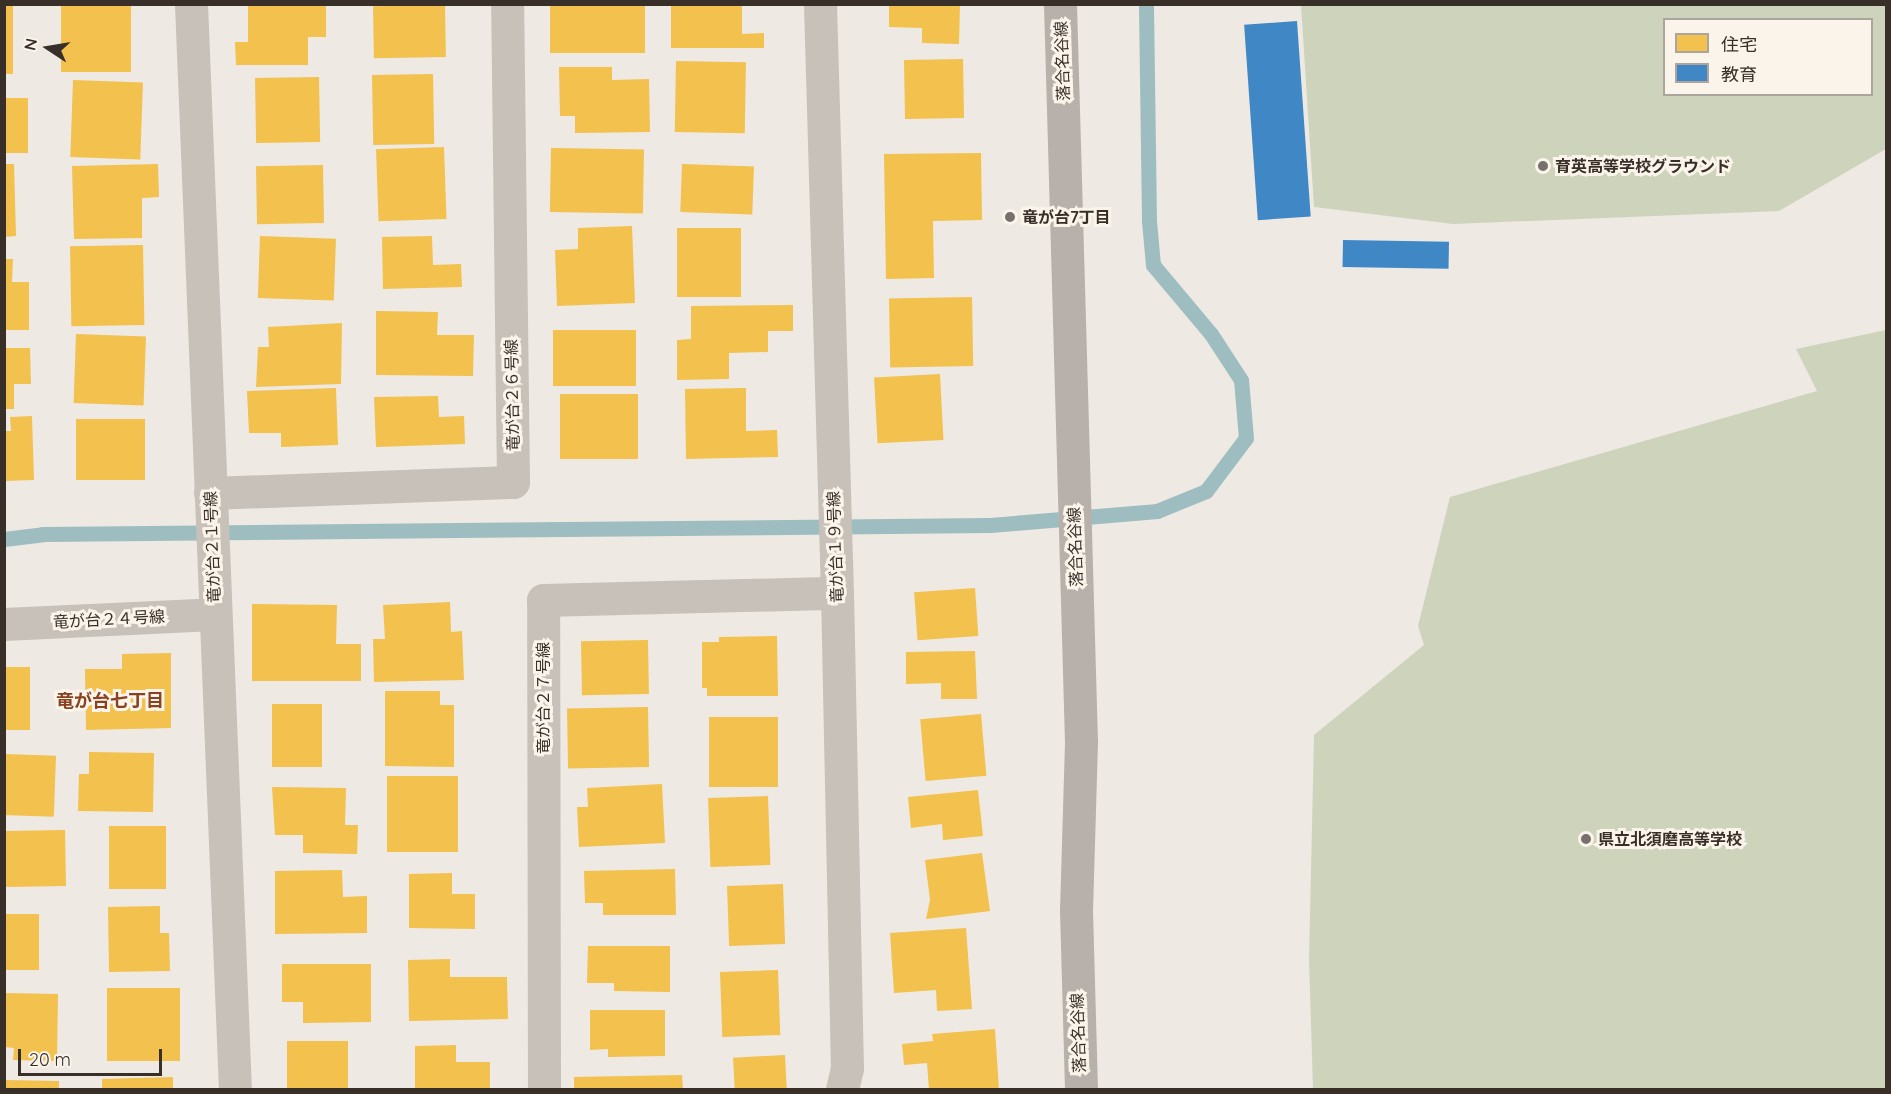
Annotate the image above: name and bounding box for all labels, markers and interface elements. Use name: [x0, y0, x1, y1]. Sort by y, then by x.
north arrow: [18, 18, 78, 78]
legend: [1663, 18, 1873, 96]
street label: 落合名谷線: [1051, 21, 1073, 101]
text: 住宅: [1721, 33, 1757, 56]
text: N: [19, 36, 41, 52]
text: 教育: [1721, 63, 1757, 86]
place label: 育英高等学校グラウンド: [1555, 156, 1731, 176]
marker: 育英高等学校グラウンド: [1536, 159, 1550, 173]
place label: 竜が台7丁目: [1022, 207, 1111, 227]
marker: 竜が台7丁目: [1003, 210, 1017, 224]
street label: 竜が台２６号線: [501, 339, 523, 451]
street label: 竜が台２１号線: [200, 491, 224, 603]
street label: 竜が台１９号線: [823, 491, 847, 603]
street label: 落合名谷線: [1064, 507, 1086, 587]
street label: 竜が台２４号線: [53, 606, 165, 632]
street label: 竜が台２７号線: [533, 642, 553, 754]
district label: 竜が台七丁目: [56, 690, 164, 712]
place label: 県立北須磨高等学校: [1598, 829, 1742, 849]
marker: 県立北須磨高等学校: [1579, 832, 1593, 846]
street label: 落合名谷線: [1067, 993, 1089, 1073]
scale bar: [21, 1037, 165, 1075]
text: 20 m: [29, 1048, 71, 1071]

